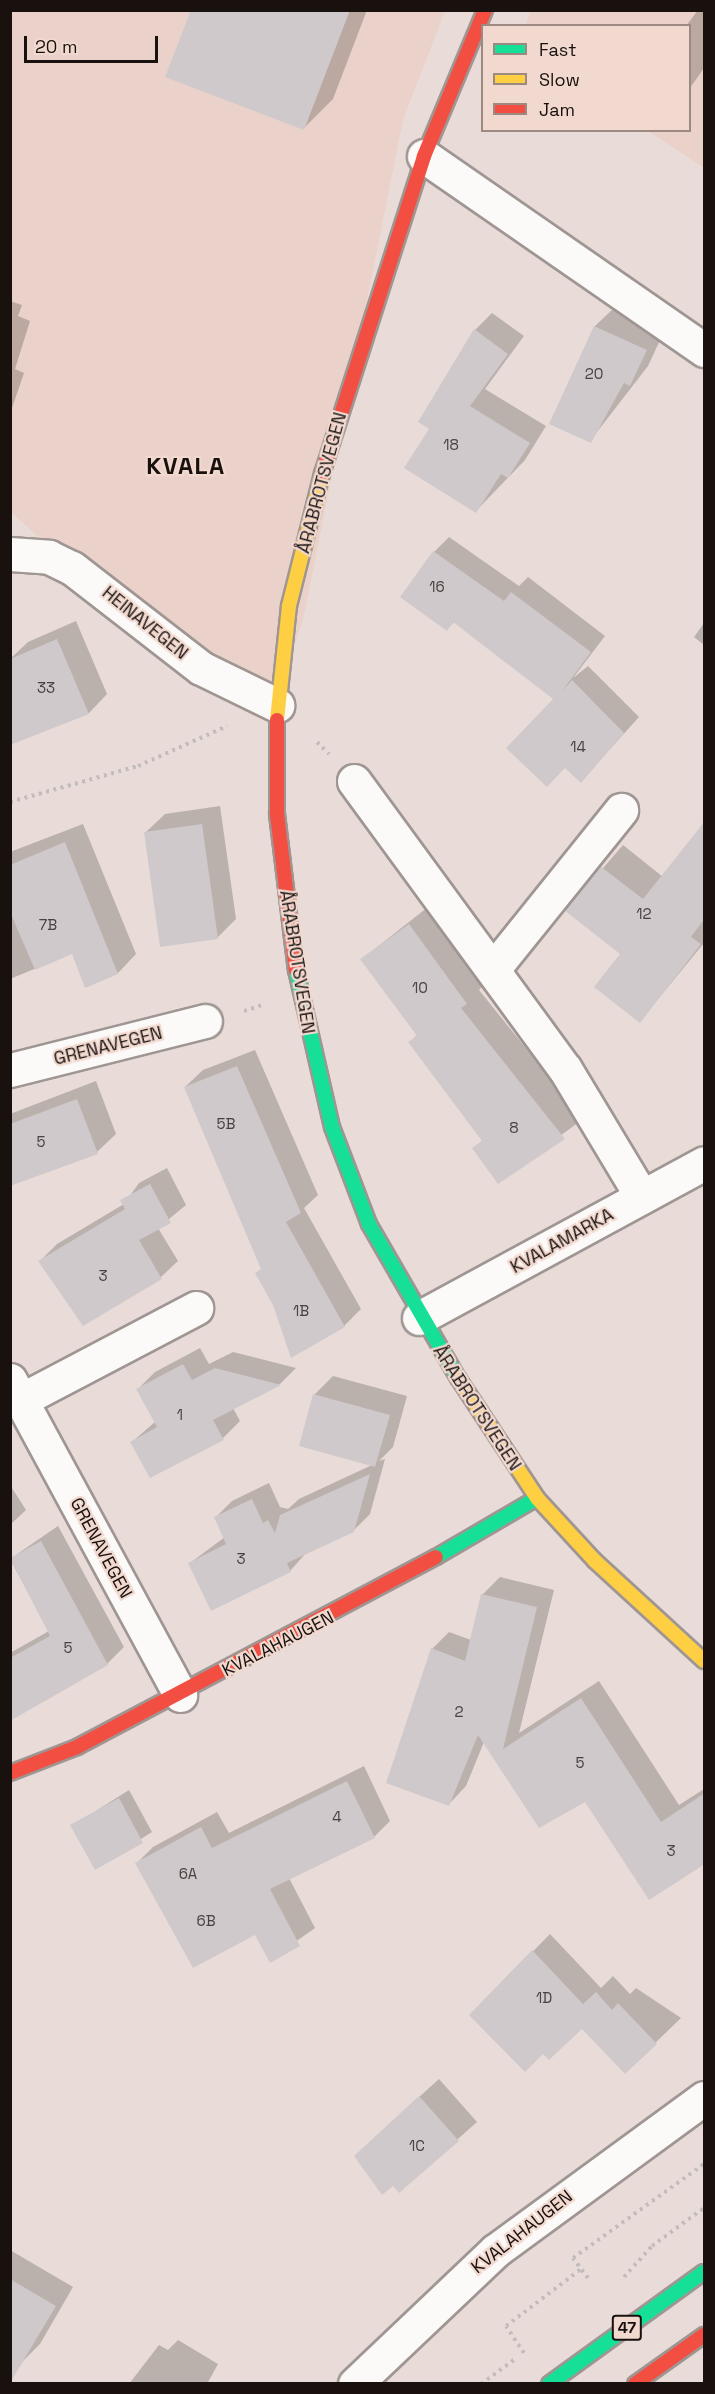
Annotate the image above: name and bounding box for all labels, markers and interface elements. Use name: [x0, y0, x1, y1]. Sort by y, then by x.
scale bar: [27, 24, 160, 62]
legend: [481, 24, 691, 132]
text: 20 m: [35, 35, 78, 58]
text: Fast: [539, 38, 576, 61]
text: Slow: [539, 68, 580, 91]
text: Jam: [539, 98, 575, 121]
house number: 20: [585, 365, 603, 383]
street label: ÅRABROTSVEGEN: [293, 410, 351, 556]
house number: 18: [443, 436, 459, 454]
district label: KVALA: [146, 452, 226, 480]
house number: 16: [429, 578, 445, 596]
street label: HEINAVEGEN: [98, 582, 192, 664]
house number: 33: [37, 679, 55, 697]
house number: 14: [570, 738, 586, 756]
street label: ÅRABROTSVEGEN: [275, 889, 319, 1035]
house number: 12: [636, 905, 652, 923]
house number: 7B: [39, 916, 57, 934]
house number: 10: [412, 979, 428, 997]
street label: GRENAVEGEN: [52, 1022, 164, 1070]
house number: 5B: [217, 1115, 235, 1133]
house number: 8: [509, 1119, 519, 1137]
house number: 5: [37, 1133, 45, 1151]
street label: KVALAMARKA: [507, 1204, 617, 1278]
house number: 3: [98, 1267, 108, 1285]
house number: 1B: [293, 1302, 309, 1320]
street label: ÅRABROTSVEGEN: [428, 1341, 526, 1475]
house number: 1: [177, 1406, 183, 1424]
street label: GRENAVEGEN: [65, 1494, 137, 1602]
house number: 3: [236, 1550, 246, 1568]
street label: KVALAHAUGEN: [219, 1607, 337, 1681]
house number: 5: [64, 1639, 72, 1657]
house number: 2: [454, 1703, 464, 1721]
house number: 5: [576, 1754, 584, 1772]
house number: 4: [332, 1808, 342, 1826]
house number: 3: [666, 1842, 676, 1860]
house number: 6A: [179, 1865, 197, 1883]
house number: 6B: [196, 1912, 216, 1930]
house number: 1D: [536, 1989, 552, 2007]
house number: 1C: [409, 2137, 425, 2155]
street label: KVALAHAUGEN: [467, 2186, 577, 2278]
road number: 47: [610, 2315, 644, 2341]

